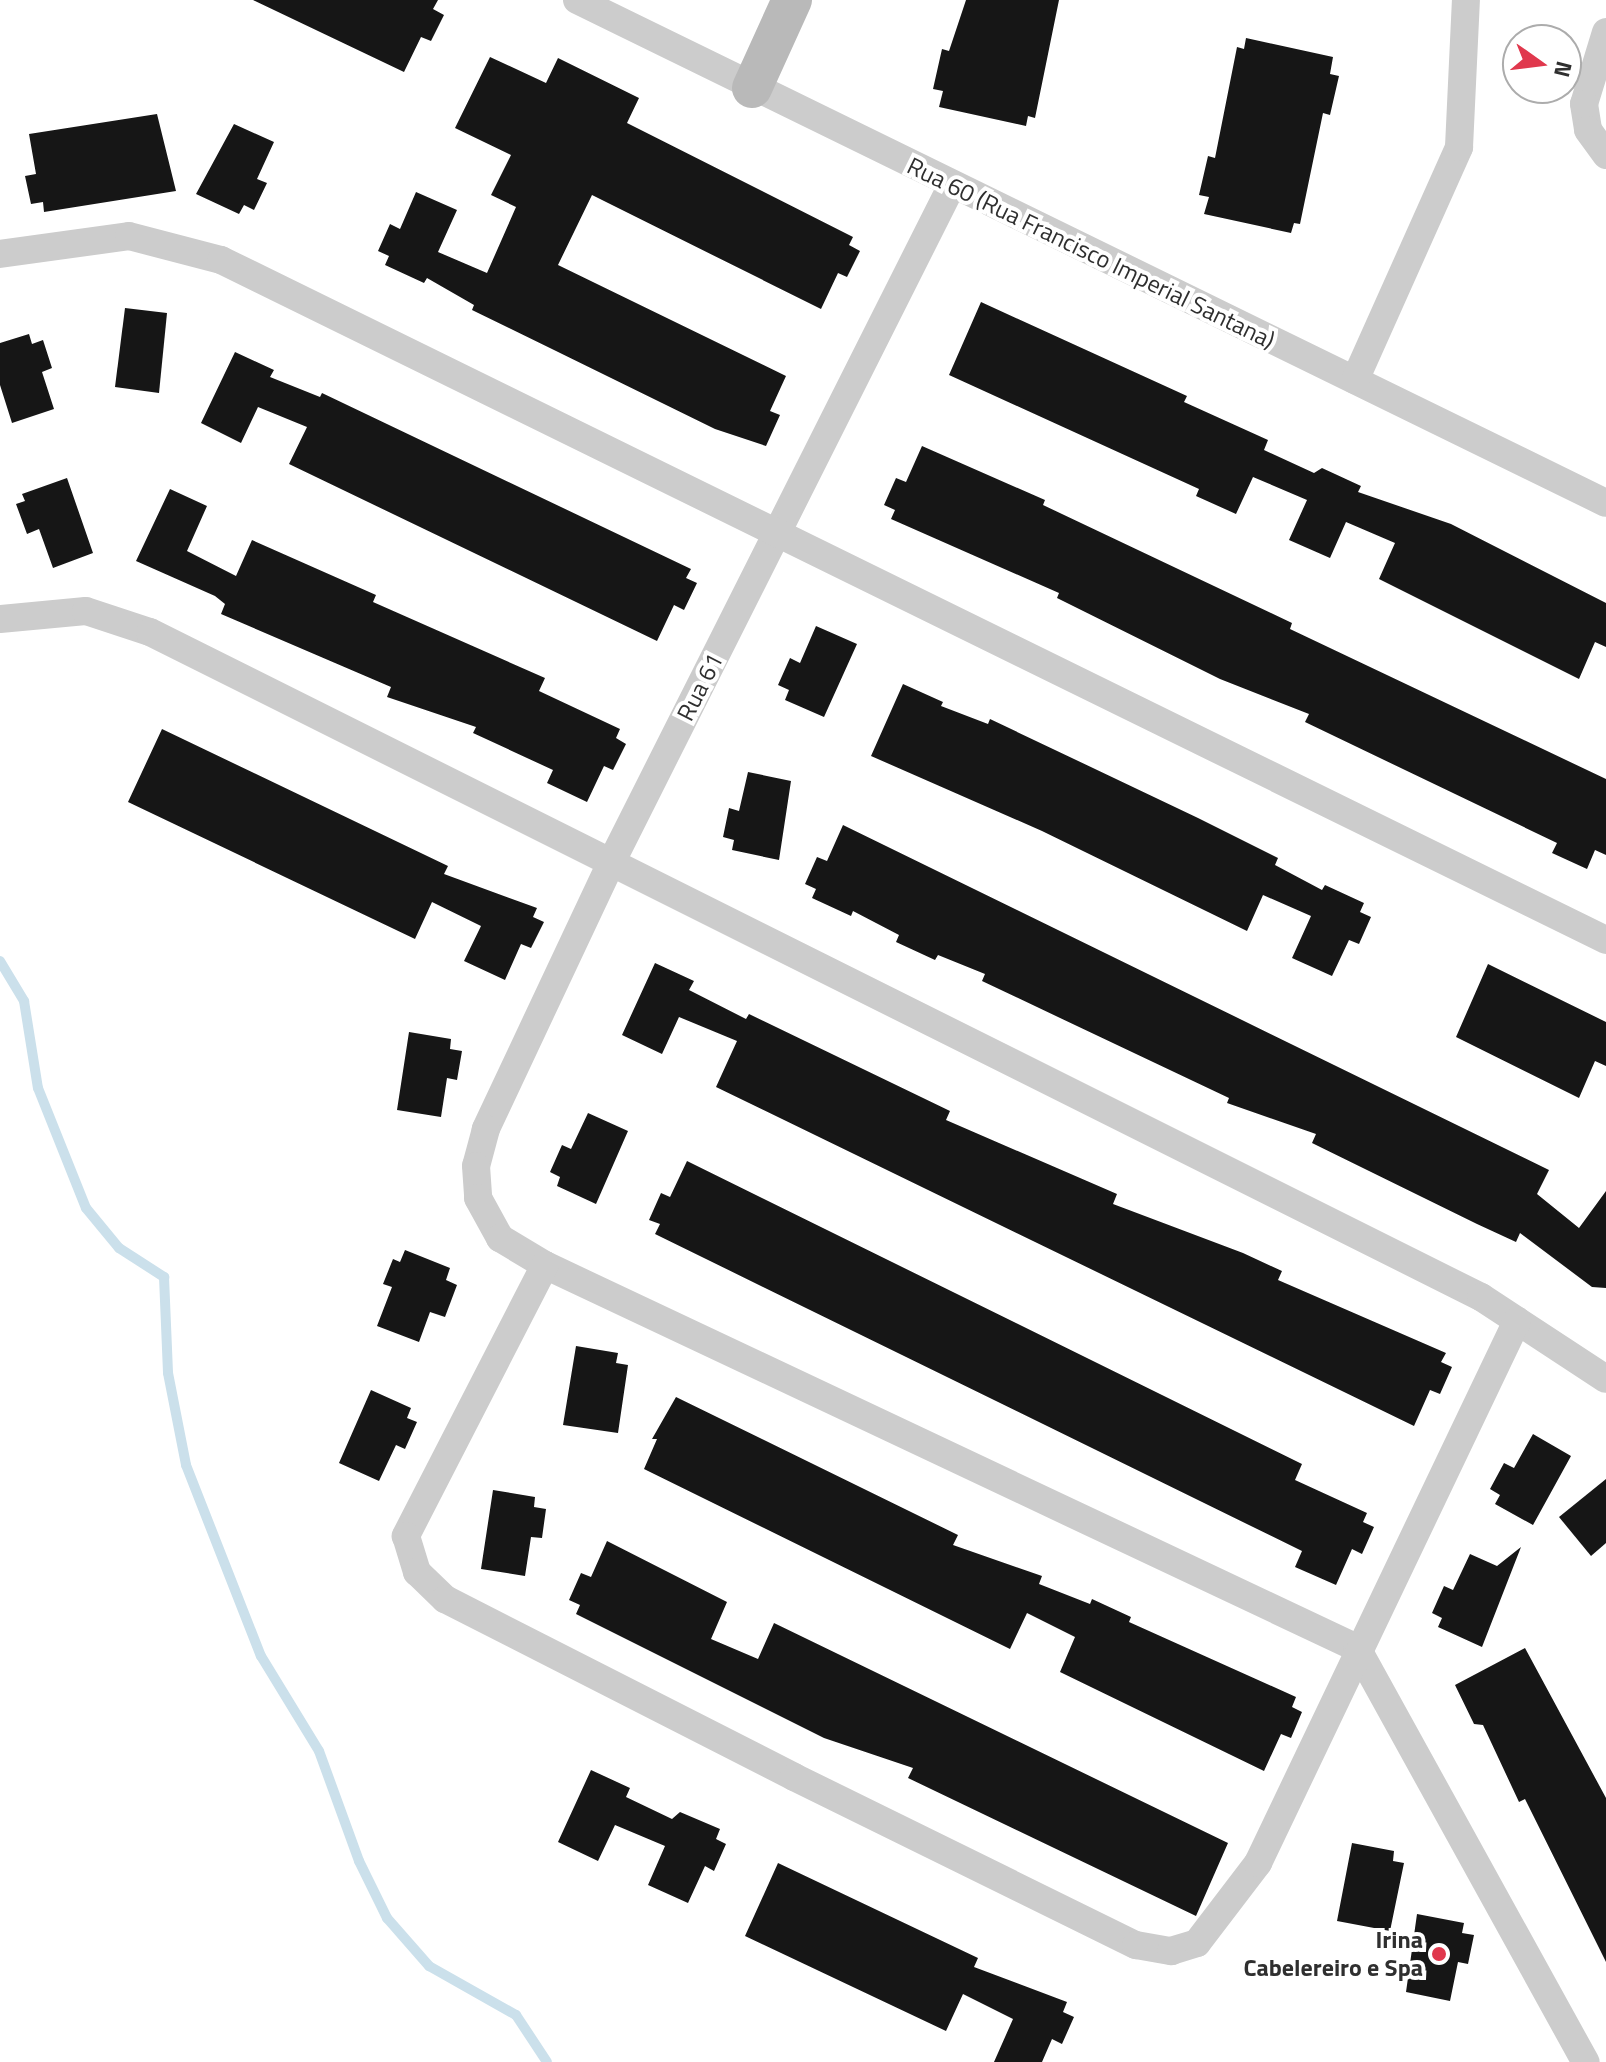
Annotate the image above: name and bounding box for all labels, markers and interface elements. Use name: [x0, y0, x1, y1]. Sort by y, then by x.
north arrow: [1502, 24, 1582, 104]
text: N: [1545, 58, 1582, 81]
street label: Rua 60 (Rua Francisco Imperial Santana): [903, 151, 1279, 355]
street label: Rua 61: [671, 649, 729, 725]
place label: Irina Cabelereiro e Spa: [1243, 1926, 1423, 1982]
marker: Irina Cabelereiro e Spa: [1430, 1945, 1448, 1963]

